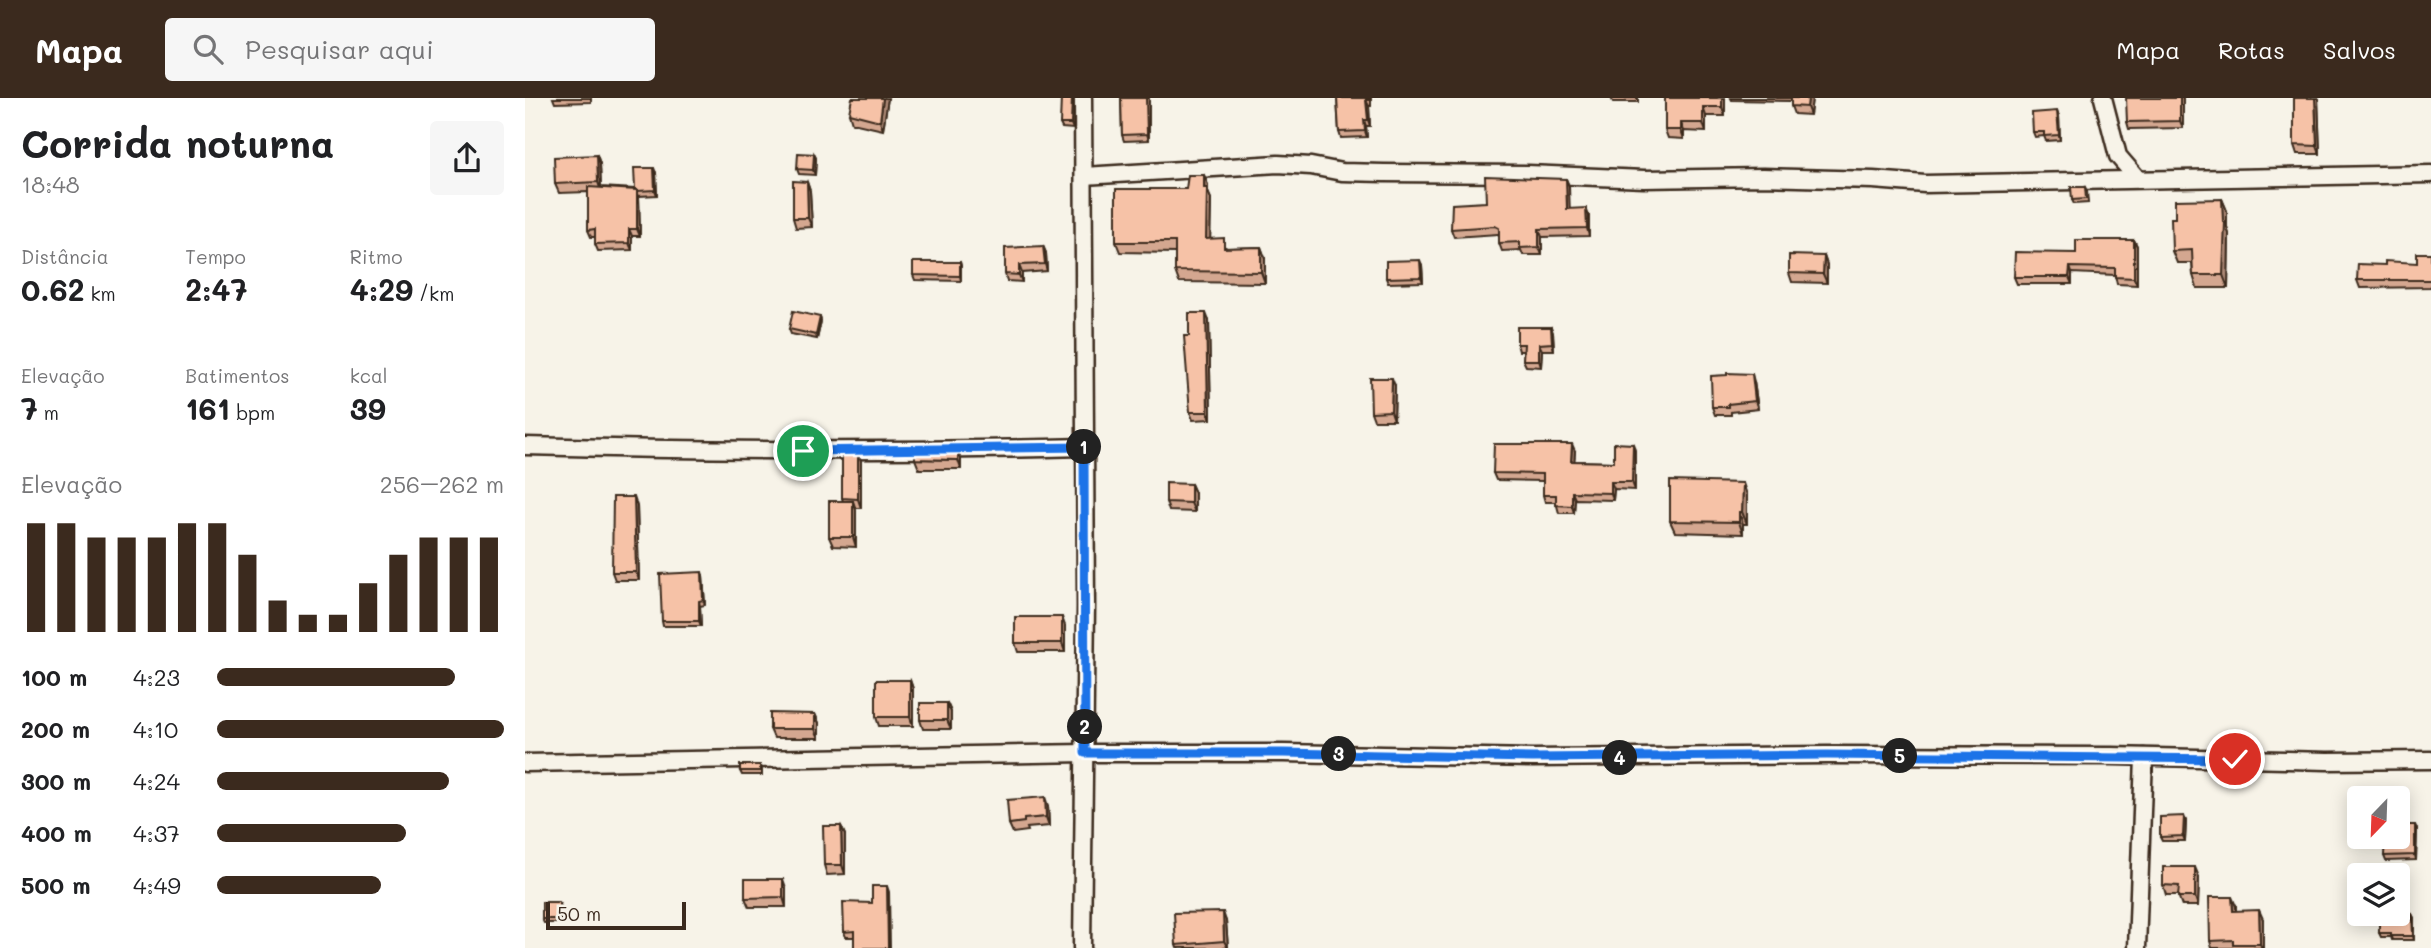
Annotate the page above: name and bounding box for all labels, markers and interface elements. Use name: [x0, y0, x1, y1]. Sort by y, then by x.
search box: [165, 18, 655, 81]
text: Mapa: [35, 28, 123, 71]
icon: search: [189, 30, 227, 68]
text: Pesquisar aqui: [245, 32, 434, 66]
text: Mapa: [2116, 34, 2180, 65]
text: Rotas: [2218, 34, 2285, 65]
text: Salvos: [2323, 34, 2396, 65]
text: Corrida noturna: [21, 118, 334, 168]
button: share: [430, 121, 504, 195]
text: 18:48: [21, 169, 80, 199]
text: Distância: [21, 244, 109, 269]
text: Tempo: [185, 244, 246, 269]
text: Ritmo: [350, 244, 402, 269]
text: 0.62: [21, 269, 84, 309]
text: 2:47: [185, 269, 247, 309]
text: 4:29: [350, 269, 413, 309]
text: km: [84, 281, 116, 306]
text: /km: [413, 281, 454, 306]
text: Elevação: [21, 363, 105, 388]
text: Batimentos: [185, 363, 289, 388]
text: kcal: [350, 363, 388, 388]
text: 7: [21, 388, 38, 428]
text: 161: [185, 388, 230, 428]
text: 39: [350, 388, 386, 428]
text: m: [38, 400, 59, 425]
text: bpm: [230, 400, 275, 425]
pin: [773, 421, 833, 481]
pin: 1: [1067, 430, 1101, 464]
icon: arrive: [784, 432, 822, 470]
text: 1: [1079, 434, 1088, 459]
text: Elevação: [21, 469, 122, 499]
text: 256–262 m: [380, 469, 504, 499]
text: 100 m: [21, 662, 87, 692]
text: 4:23: [133, 662, 180, 692]
pin: 2: [1067, 710, 1103, 744]
text: 200 m: [21, 714, 90, 744]
text: 4:10: [133, 714, 178, 744]
text: 2: [1079, 714, 1090, 739]
pin: [2205, 729, 2265, 789]
pin: 3: [1321, 736, 1357, 772]
pin: 5: [1883, 738, 1917, 774]
pin: 4: [1603, 740, 1637, 776]
icon: check: [2216, 740, 2254, 778]
text: 3: [1333, 741, 1344, 766]
text: 5: [1894, 743, 1905, 768]
text: 4: [1613, 745, 1626, 770]
text: 300 m: [21, 766, 91, 796]
text: 4:24: [133, 766, 180, 796]
north arrow: [2347, 786, 2410, 849]
map controls: [2347, 786, 2410, 926]
text: 400 m: [21, 818, 92, 848]
text: 4:37: [133, 818, 180, 848]
button: layers: [2347, 863, 2410, 926]
text: 500 m: [21, 870, 91, 900]
text: 4:49: [133, 870, 181, 900]
scale bar: [546, 899, 686, 931]
text: 50 m: [557, 901, 601, 926]

